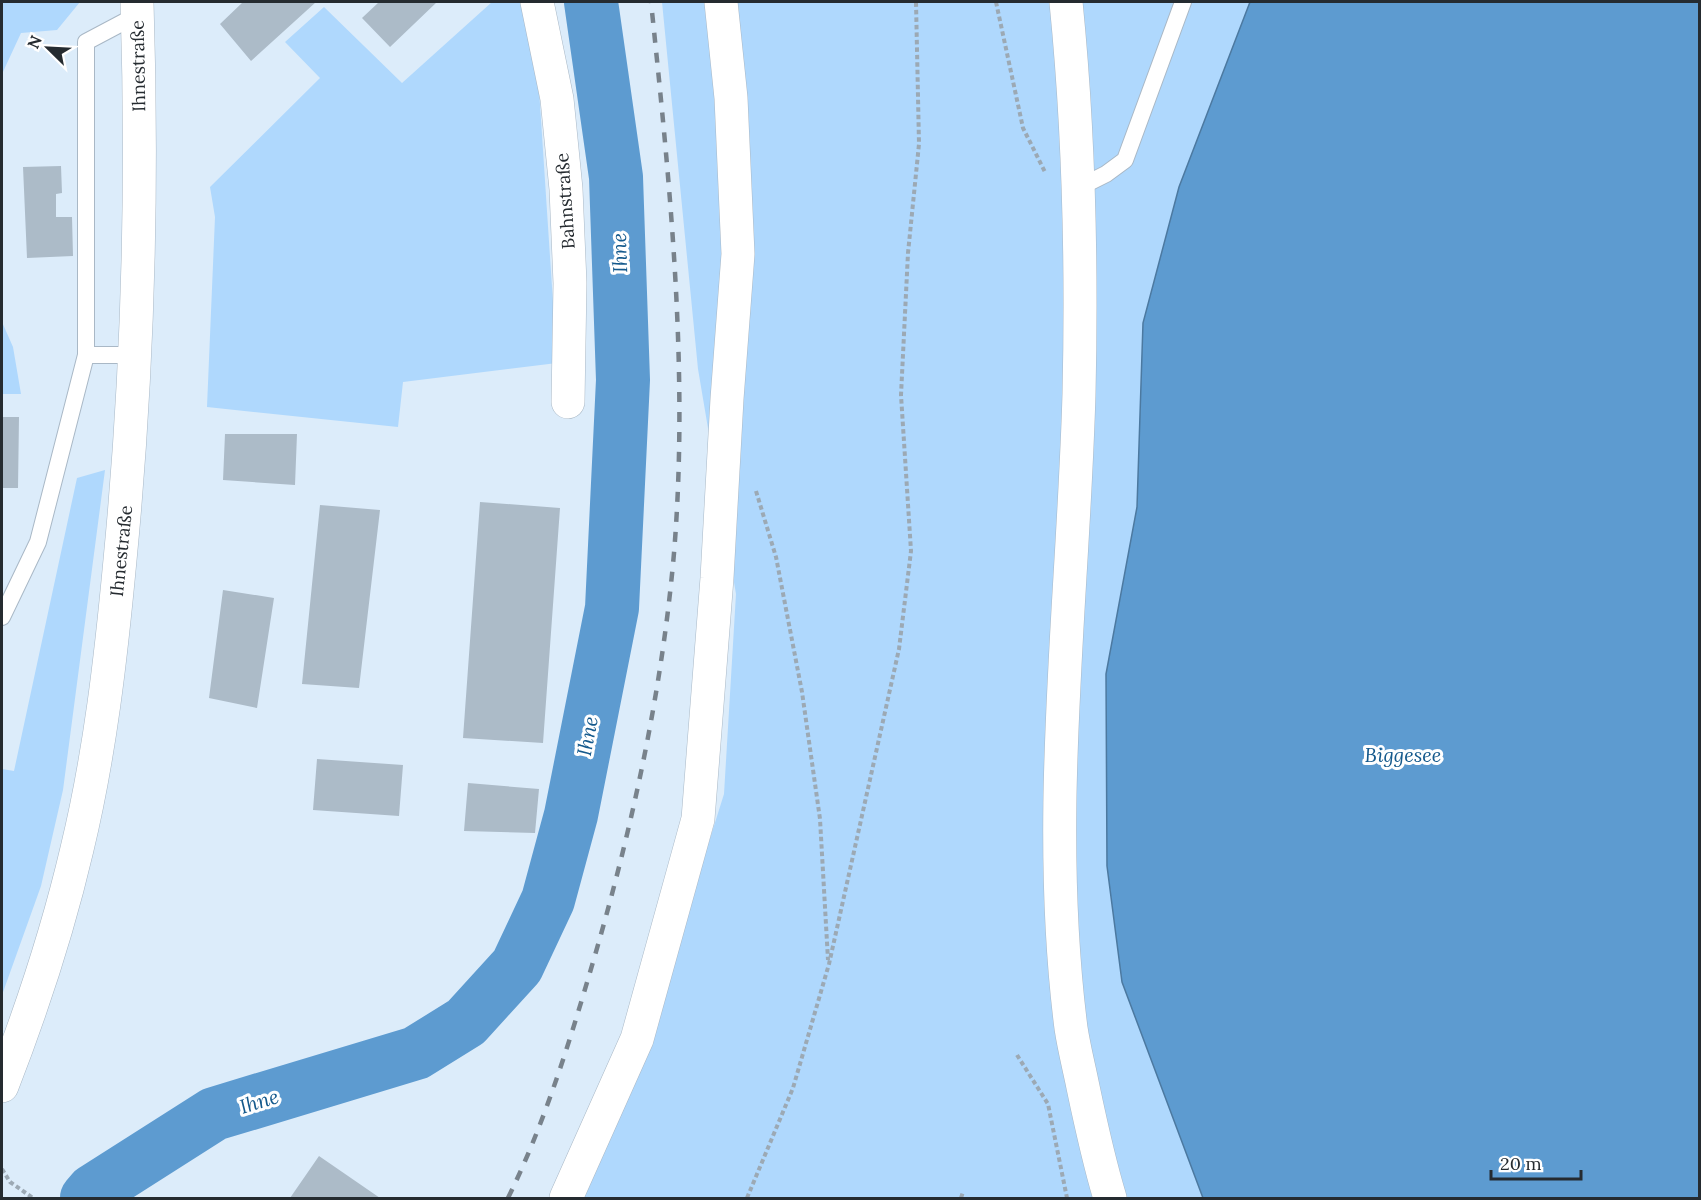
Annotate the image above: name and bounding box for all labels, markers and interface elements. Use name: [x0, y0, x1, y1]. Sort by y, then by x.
north arrow: [18, 18, 78, 78]
street label: Ihnestraße: [126, 20, 150, 112]
text: N: [23, 32, 46, 52]
street label: Bahnstraße: [550, 152, 580, 250]
water label: Ihne: [606, 233, 632, 273]
street label: Ihnestraße: [105, 504, 137, 598]
water label: Ihne: [571, 714, 603, 758]
water label: Biggesee: [1365, 742, 1441, 767]
water label: Ihne: [236, 1083, 282, 1119]
scale bar: [1491, 1143, 1581, 1181]
text: 20 m: [1500, 1152, 1542, 1175]

